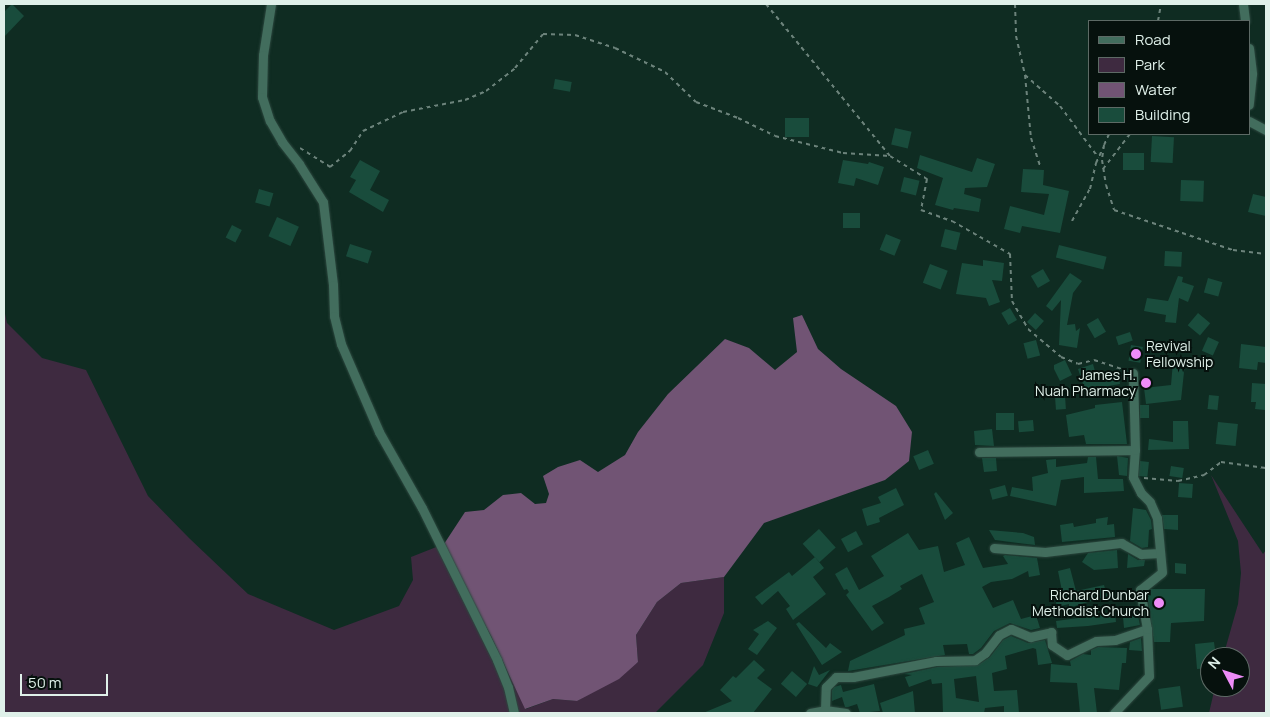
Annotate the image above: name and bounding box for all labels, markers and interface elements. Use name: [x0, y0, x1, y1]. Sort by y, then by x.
legend: [1088, 20, 1250, 135]
text: Road: [1135, 29, 1171, 50]
text: Park: [1135, 54, 1165, 75]
text: Water: [1135, 79, 1177, 100]
text: Building: [1135, 104, 1190, 125]
place label: Revival Fellowship: [1146, 338, 1213, 371]
marker: Revival Fellowship: [1130, 348, 1142, 360]
place label: James H. Nuah Pharmacy: [1035, 367, 1136, 400]
marker: James H. Nuah Pharmacy: [1140, 377, 1152, 389]
place label: Richard Dunbar Methodist Church: [1032, 587, 1149, 620]
marker: Richard Dunbar Methodist Church: [1153, 597, 1165, 609]
north arrow: [1200, 647, 1250, 697]
text: N: [1203, 653, 1224, 673]
scale bar: [22, 664, 110, 696]
text: 50 m: [28, 672, 62, 693]

